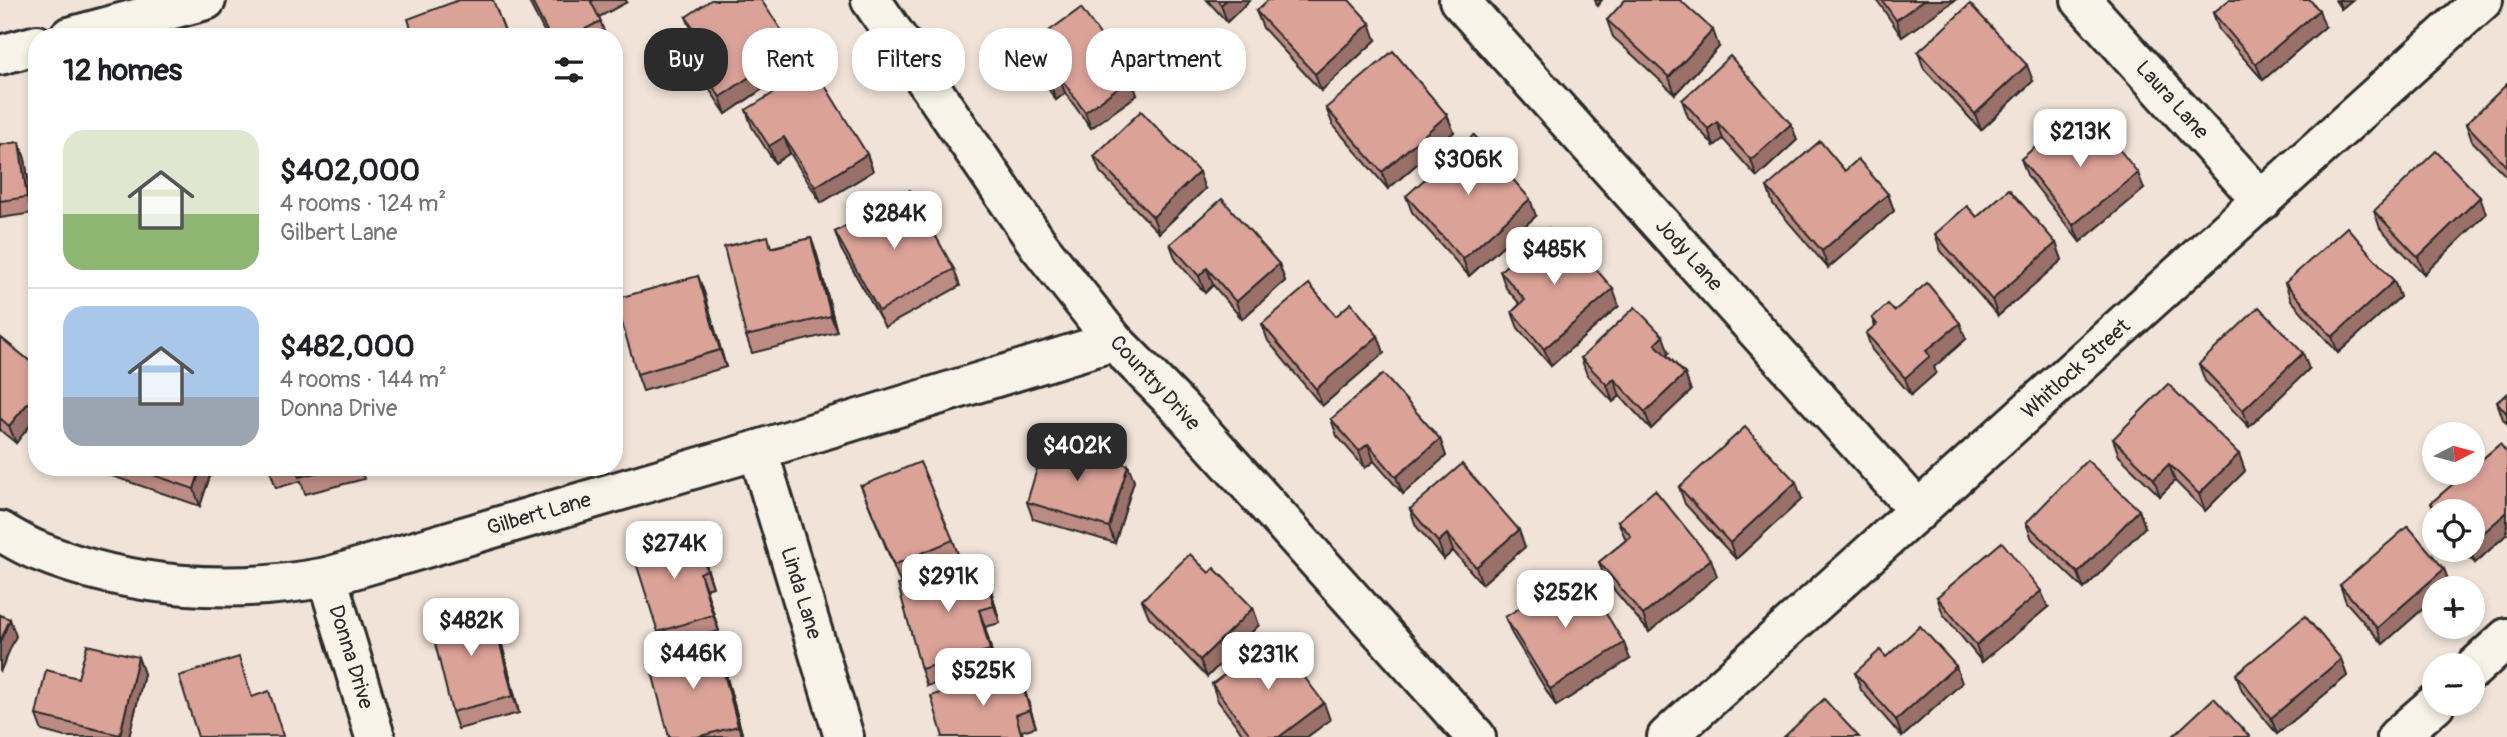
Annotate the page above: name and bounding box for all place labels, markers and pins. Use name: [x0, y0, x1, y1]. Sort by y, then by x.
pin: $213K: [2031, 110, 2129, 169]
pin: $306K: [1419, 138, 1517, 197]
pin: $284K: [845, 191, 943, 251]
pin: $485K: [1505, 228, 1603, 287]
pin: $402K: [1028, 424, 1126, 483]
pin: $274K: [625, 522, 723, 581]
pin: $291K: [899, 554, 997, 614]
pin: $252K: [1516, 570, 1614, 630]
pin: $482K: [422, 598, 520, 658]
pin: $446K: [644, 632, 742, 691]
pin: $231K: [1219, 632, 1317, 692]
pin: $525K: [934, 648, 1032, 708]

